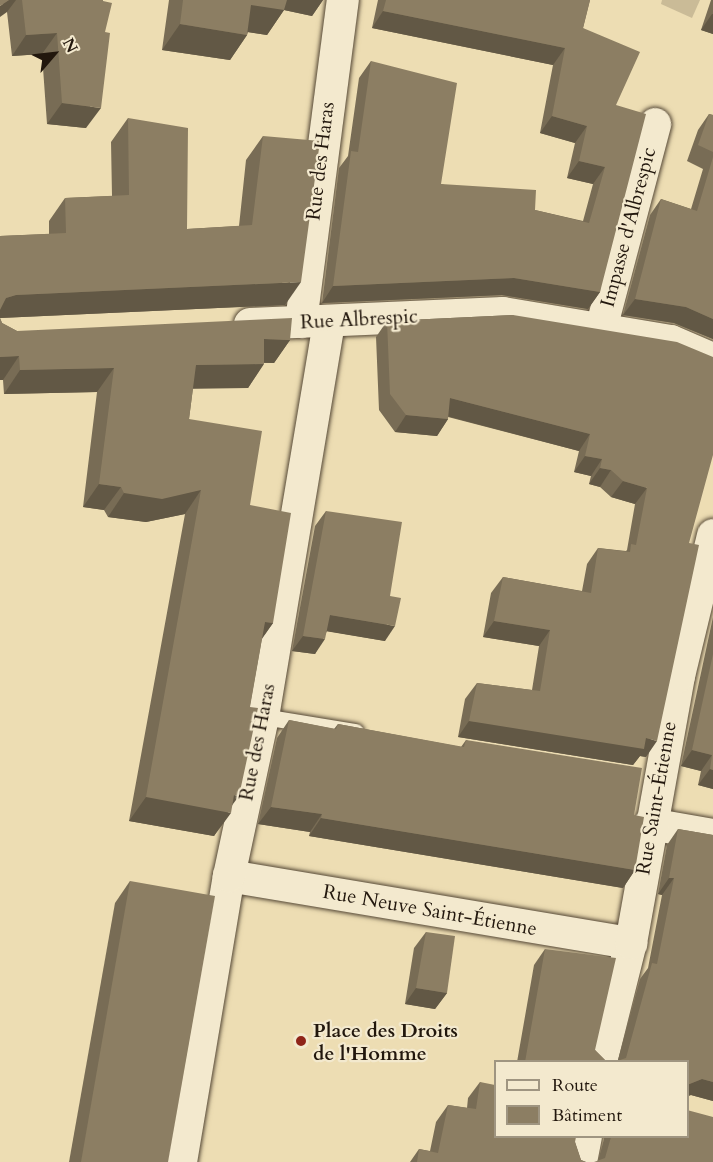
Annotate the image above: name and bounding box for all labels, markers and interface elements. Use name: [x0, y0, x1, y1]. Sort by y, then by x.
north arrow: [24, 24, 84, 84]
text: N: [57, 34, 83, 57]
street label: Rue des Haras: [301, 100, 339, 222]
street label: Impasse d'Albrespic: [595, 144, 661, 310]
street label: Rue Albrespic: [300, 304, 418, 334]
street label: Rue des Haras: [234, 681, 280, 803]
street label: Rue Saint-Étienne: [631, 719, 681, 877]
street label: Rue Neuve Saint-Étienne: [321, 879, 539, 941]
place label: Place des Droits de l'Homme: [313, 1018, 458, 1065]
marker: Place des Droits de l'Homme: [294, 1034, 308, 1048]
legend: [494, 1060, 689, 1138]
text: Route: [552, 1073, 598, 1098]
text: Bâtiment: [552, 1103, 622, 1128]

